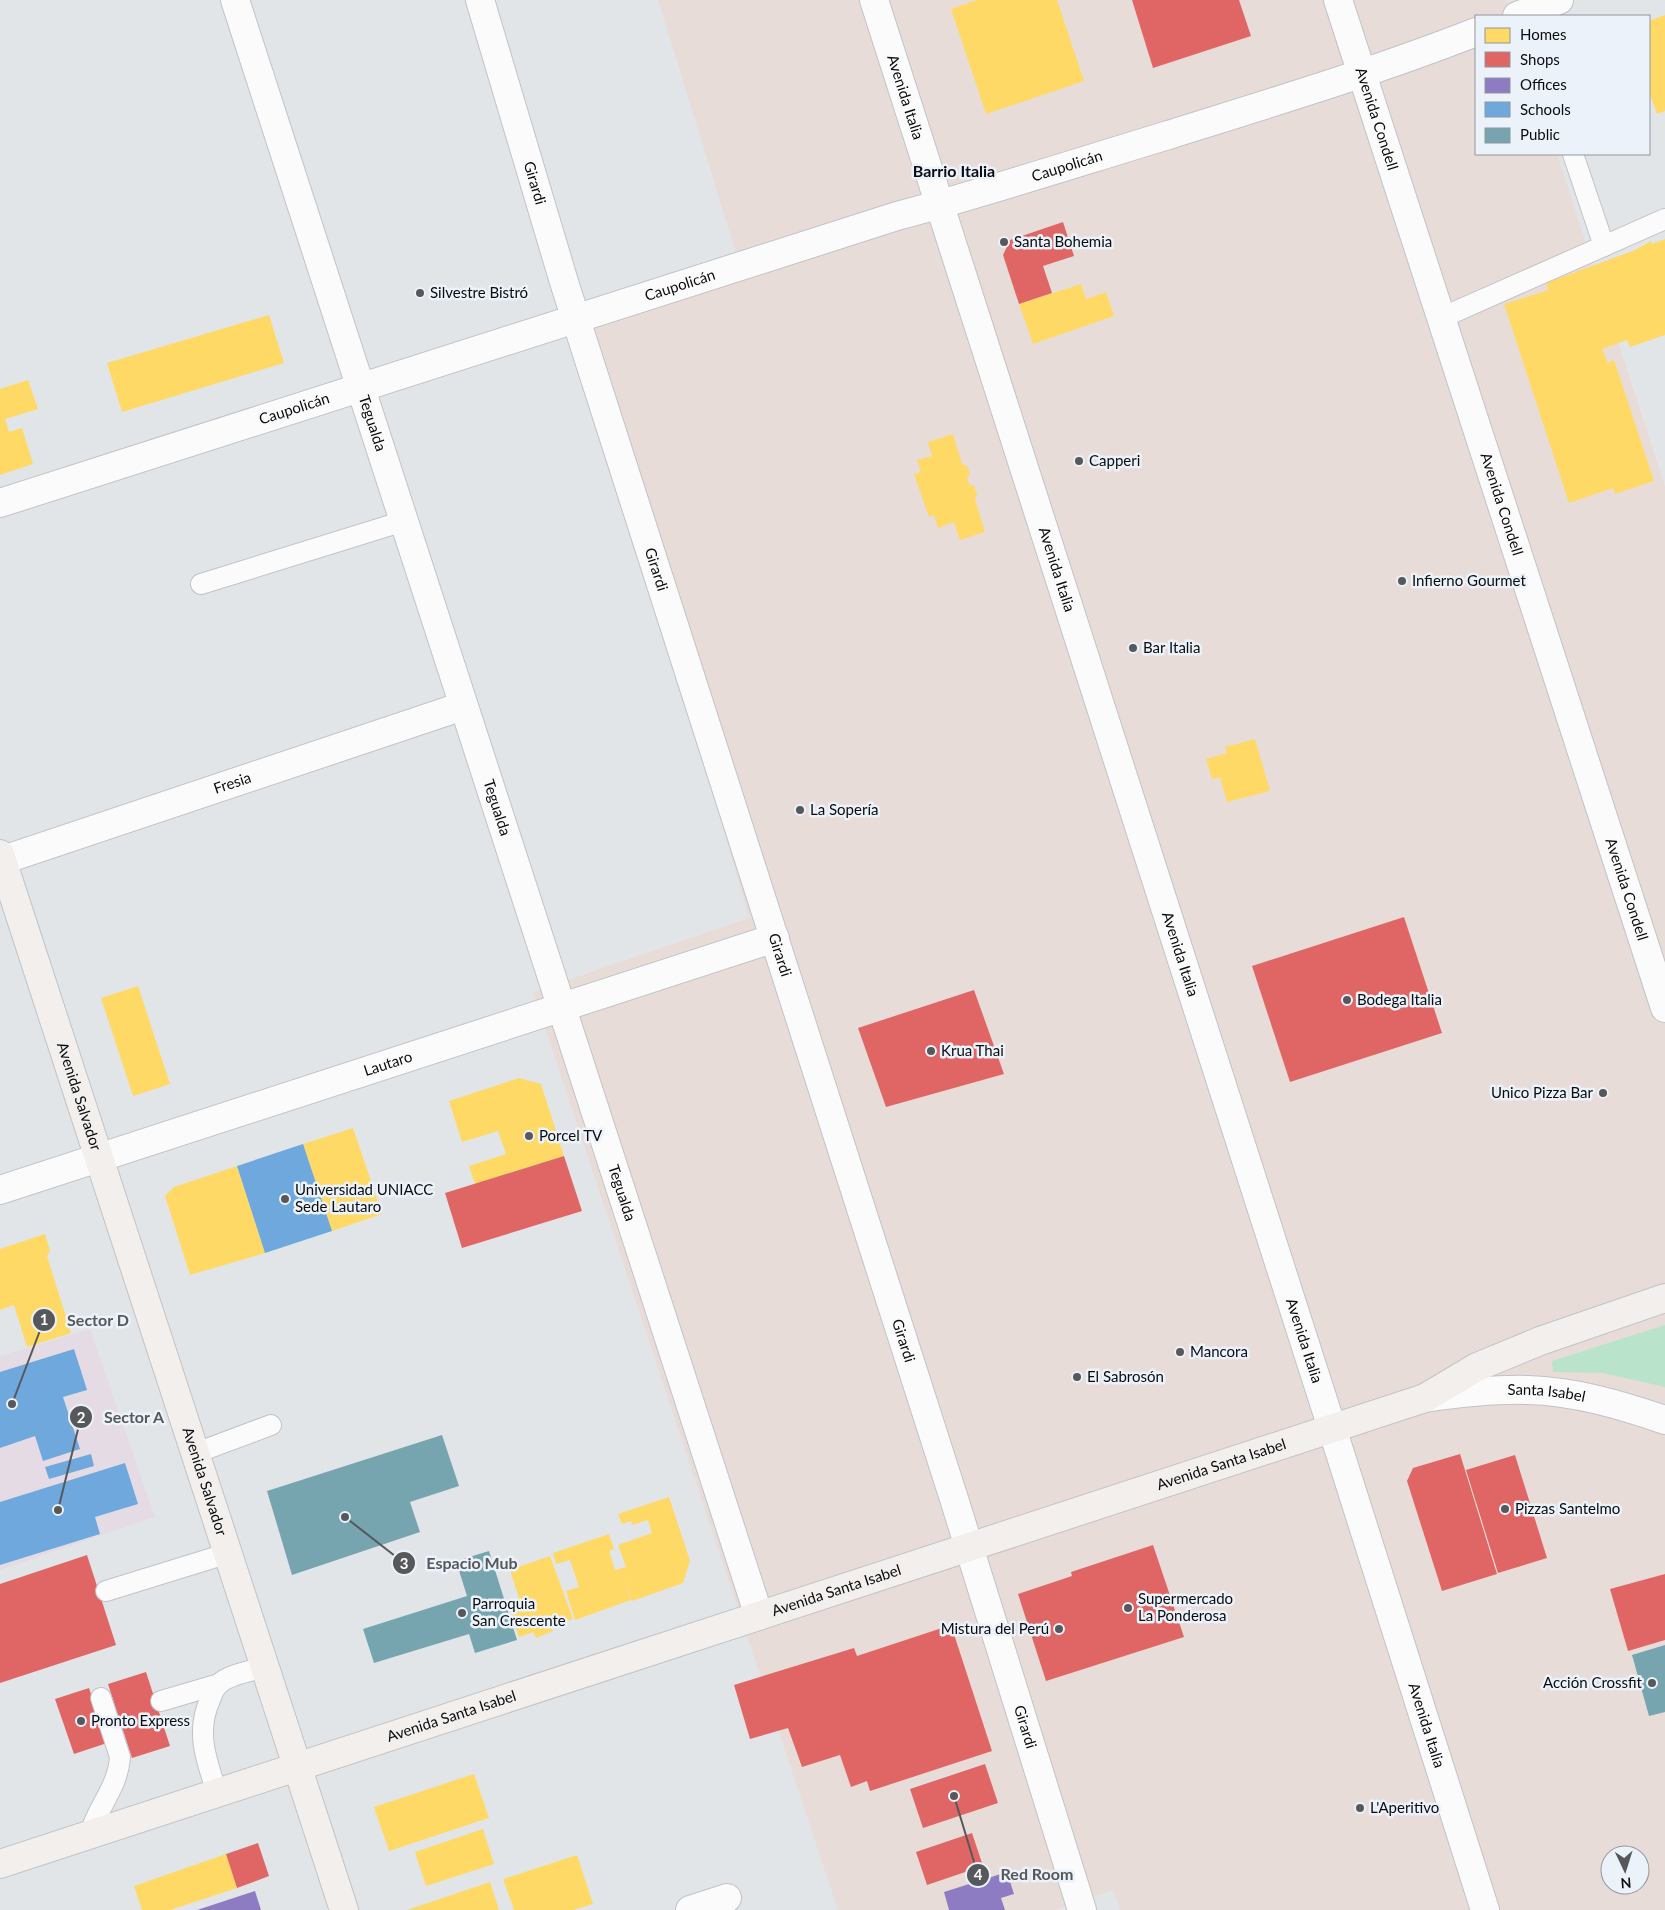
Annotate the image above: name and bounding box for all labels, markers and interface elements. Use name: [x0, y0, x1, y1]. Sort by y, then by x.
legend: [1475, 15, 1650, 155]
text: Homes: [1520, 25, 1566, 43]
text: Shops: [1520, 50, 1560, 68]
street label: Avenida Italia: [884, 52, 928, 142]
street label: Avenida Condell: [1352, 65, 1403, 172]
text: Offices: [1520, 75, 1567, 93]
text: Schools: [1520, 100, 1571, 118]
text: Public: [1520, 125, 1560, 143]
street label: Caupolicán: [1029, 146, 1104, 185]
street label: Girardi: [521, 159, 550, 207]
district label: Barrio Italia: [913, 161, 995, 180]
place label: Santa Bohemia: [1014, 232, 1112, 250]
marker: Santa Bohemia: [998, 236, 1010, 248]
street label: Caupolicán: [642, 265, 717, 304]
place label: Silvestre Bistró: [430, 283, 528, 301]
marker: Silvestre Bistró: [414, 287, 426, 299]
street label: Caupolicán: [256, 388, 331, 428]
street label: Tegualda: [356, 393, 391, 453]
street label: Avenida Condell: [1477, 450, 1528, 557]
place label: Capperi: [1089, 451, 1140, 469]
marker: Capperi: [1073, 455, 1085, 467]
street label: Avenida Italia: [1036, 524, 1080, 614]
street label: Girardi: [642, 545, 672, 593]
place label: Infierno Gourmet: [1412, 571, 1526, 589]
marker: Infierno Gourmet: [1396, 575, 1408, 587]
place label: Bar Italia: [1143, 638, 1200, 656]
marker: Bar Italia: [1127, 642, 1139, 654]
street label: Fresia: [211, 768, 253, 797]
street label: Tegualda: [480, 777, 515, 838]
place label: La Sopería: [810, 800, 878, 818]
marker: La Sopería: [794, 804, 806, 816]
street label: Avenida Condell: [1602, 835, 1653, 943]
street label: Avenida Italia: [1159, 909, 1203, 999]
street label: Girardi: [765, 931, 796, 979]
place label: Bodega Italia: [1357, 990, 1442, 1008]
marker: Bodega Italia: [1341, 994, 1353, 1006]
street label: Avenida Salvador: [54, 1040, 106, 1153]
place label: Krua Thai: [941, 1041, 1004, 1059]
marker: Krua Thai: [925, 1045, 937, 1057]
street label: Lautaro: [361, 1047, 414, 1079]
place label: Unico Pizza Bar: [1491, 1083, 1594, 1101]
marker: Unico Pizza Bar: [1597, 1087, 1609, 1099]
place label: Porcel TV: [539, 1126, 603, 1144]
marker: Porcel TV: [523, 1130, 535, 1142]
street label: Tegualda: [605, 1162, 640, 1223]
place label: Universidad UNIACC Sede Lautaro: [295, 1180, 433, 1215]
marker: Universidad UNIACC Sede Lautaro: [279, 1193, 291, 1205]
street label: Avenida Italia: [1283, 1296, 1327, 1385]
callout: Sector D: [32, 1305, 139, 1336]
text: 1: [40, 1310, 48, 1328]
text: Sector D: [67, 1310, 129, 1329]
street label: Girardi: [889, 1316, 920, 1364]
place label: Mancora: [1190, 1342, 1248, 1360]
marker: Mancora: [1174, 1346, 1186, 1358]
place label: El Sabrosón: [1087, 1367, 1164, 1385]
marker: El Sabrosón: [1071, 1371, 1083, 1383]
street label: Santa Isabel: [1507, 1380, 1587, 1405]
callout: Sector A: [68, 1402, 174, 1433]
text: Sector A: [104, 1407, 165, 1426]
text: 2: [77, 1408, 86, 1426]
street label: Avenida Salvador: [179, 1425, 232, 1538]
street label: Avenida Santa Isabel: [1154, 1434, 1288, 1493]
place label: Pizzas Santelmo: [1515, 1499, 1620, 1517]
marker: Pizzas Santelmo: [1499, 1503, 1511, 1515]
callout: Espacio Mub: [391, 1548, 528, 1579]
text: Espacio Mub: [426, 1553, 518, 1572]
text: 3: [400, 1554, 408, 1572]
street label: Avenida Santa Isabel: [769, 1560, 903, 1619]
place label: Supermercado La Ponderosa: [1138, 1589, 1233, 1624]
place label: Parroquia San Crescente: [472, 1594, 566, 1629]
marker: Supermercado La Ponderosa: [1122, 1602, 1134, 1614]
marker: Parroquia San Crescente: [456, 1607, 468, 1619]
place label: Mistura del Perú: [941, 1619, 1049, 1637]
marker: Mistura del Perú: [1053, 1623, 1065, 1635]
place label: Acción Crossfit: [1543, 1673, 1643, 1691]
marker: Acción Crossfit: [1646, 1677, 1658, 1689]
street label: Avenida Italia: [1405, 1680, 1449, 1770]
street label: Avenida Santa Isabel: [384, 1686, 518, 1745]
street label: Girardi: [1011, 1703, 1041, 1751]
place label: Pronto Express: [91, 1711, 190, 1729]
marker: Pronto Express: [75, 1715, 87, 1727]
place label: L'Aperitivo: [1370, 1798, 1439, 1816]
marker: L'Aperitivo: [1354, 1802, 1366, 1814]
north arrow: [1600, 1845, 1650, 1895]
callout: Red Room: [966, 1859, 1084, 1890]
text: Red Room: [1001, 1864, 1073, 1883]
text: 4: [974, 1865, 983, 1883]
text: N: [1620, 1875, 1632, 1892]

